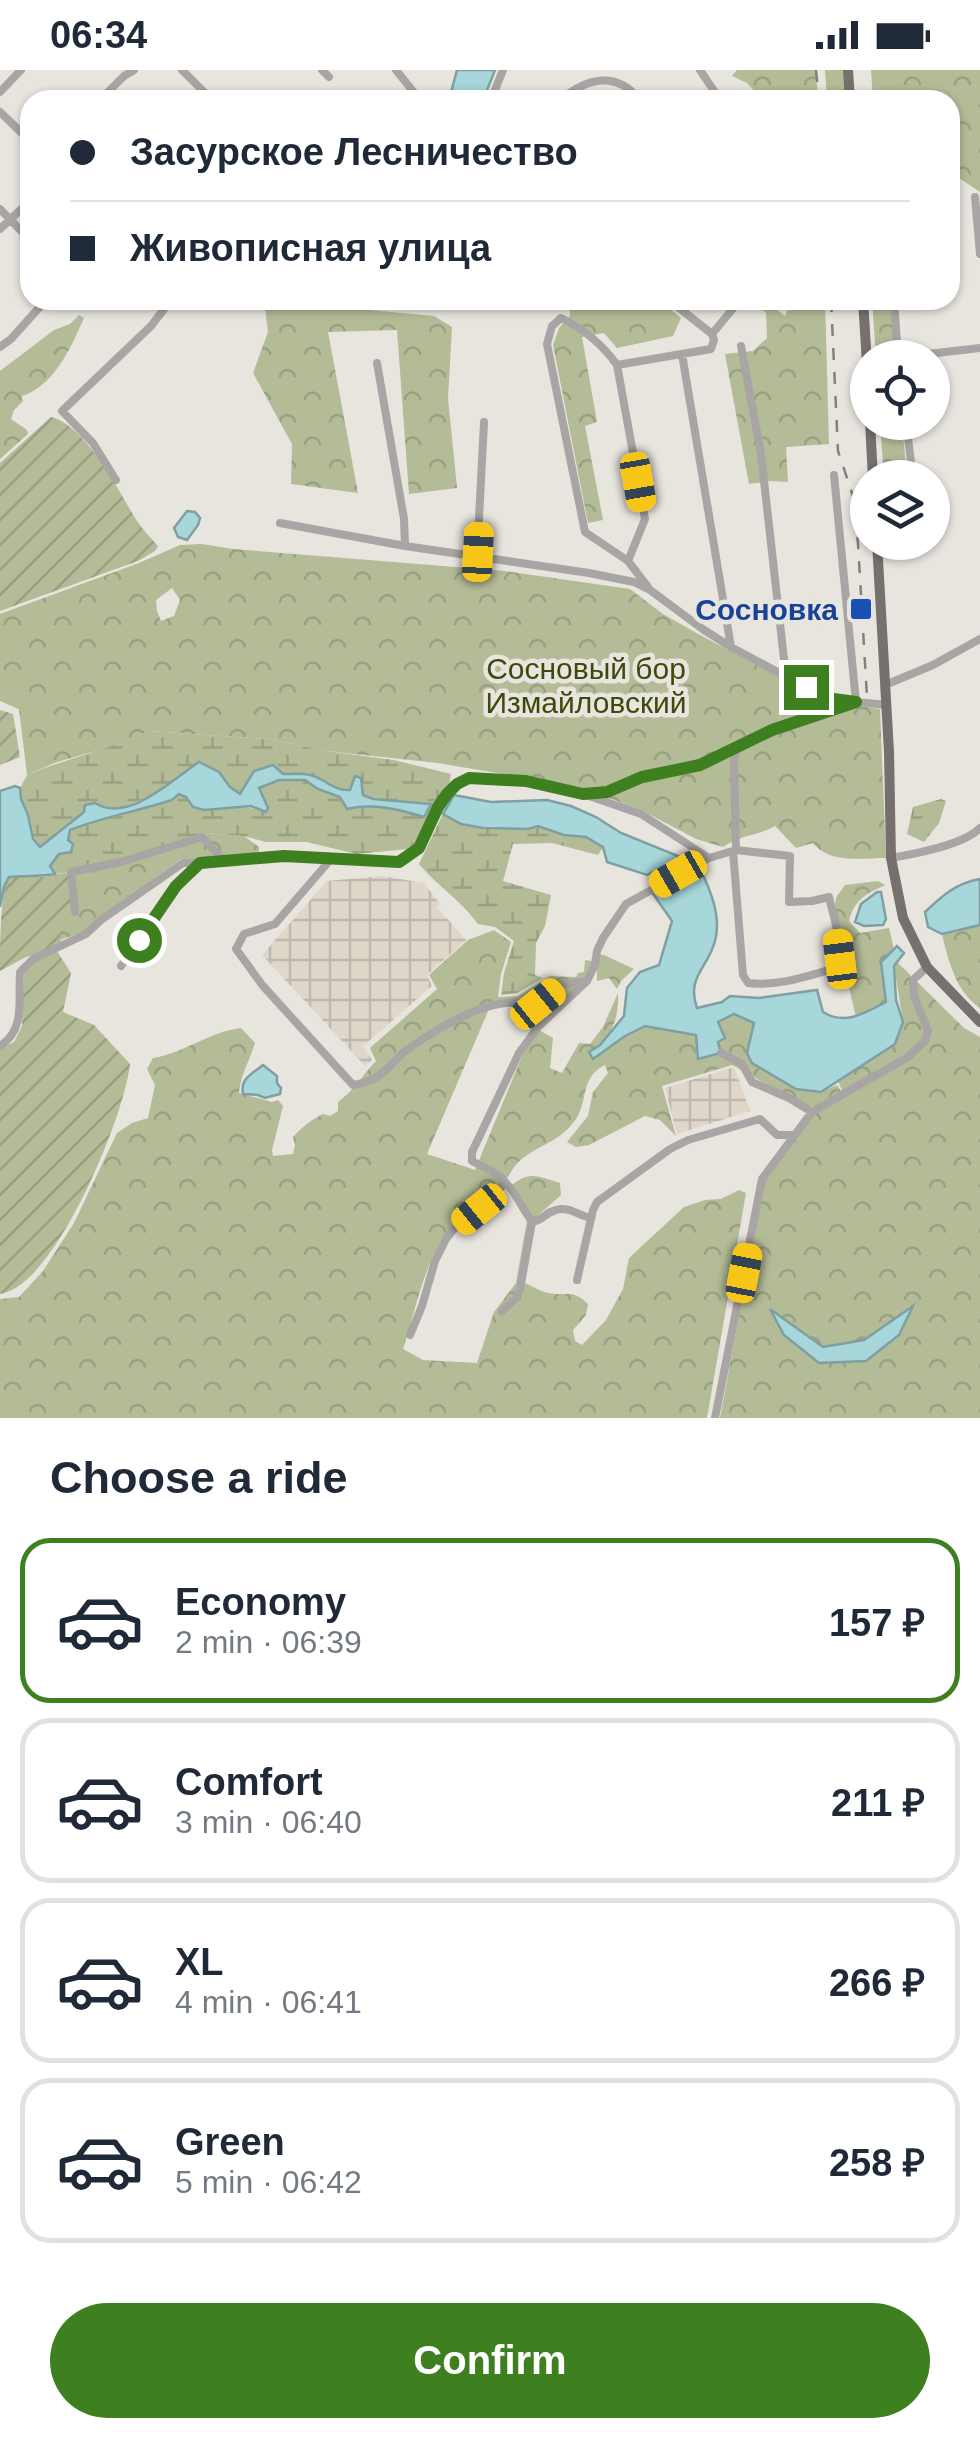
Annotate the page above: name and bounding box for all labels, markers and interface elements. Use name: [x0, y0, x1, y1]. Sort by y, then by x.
text: 06:34: [50, 14, 147, 56]
text: Засурское Лесничество: [130, 131, 578, 173]
text: Живописная улица: [130, 227, 491, 269]
map controls: [850, 340, 950, 560]
button: locate: [850, 340, 950, 440]
car: [618, 450, 658, 514]
button: layers: [850, 460, 950, 560]
car: [461, 521, 495, 583]
place label: Сосновка: [695, 593, 838, 626]
marker: Сосновка: [848, 596, 874, 622]
park label: Сосновый бор Измайловский: [485, 652, 687, 719]
route end: [784, 665, 829, 710]
car: [645, 846, 711, 902]
route start: [117, 918, 162, 963]
car: [821, 927, 859, 991]
car: [505, 973, 571, 1035]
car: [446, 1178, 512, 1240]
car: [724, 1241, 764, 1305]
text: Choose a ride: [50, 1452, 348, 1503]
icon: car: [55, 1576, 145, 1666]
text: Economy: [175, 1581, 346, 1623]
text: 157 ₽: [829, 1602, 925, 1644]
text: 2 min · 06:39: [175, 1624, 362, 1660]
icon: car: [55, 1756, 145, 1846]
text: Comfort: [175, 1761, 323, 1803]
text: 211 ₽: [831, 1782, 925, 1824]
text: 3 min · 06:40: [175, 1804, 362, 1840]
icon: car: [55, 1936, 145, 2026]
text: XL: [175, 1941, 224, 1983]
text: 266 ₽: [829, 1962, 925, 2004]
text: 4 min · 06:41: [175, 1984, 362, 2020]
icon: car: [55, 2116, 145, 2206]
text: Green: [175, 2121, 285, 2163]
text: 258 ₽: [829, 2142, 925, 2184]
text: 5 min · 06:42: [175, 2164, 362, 2200]
button: Confirm: [50, 2303, 930, 2418]

